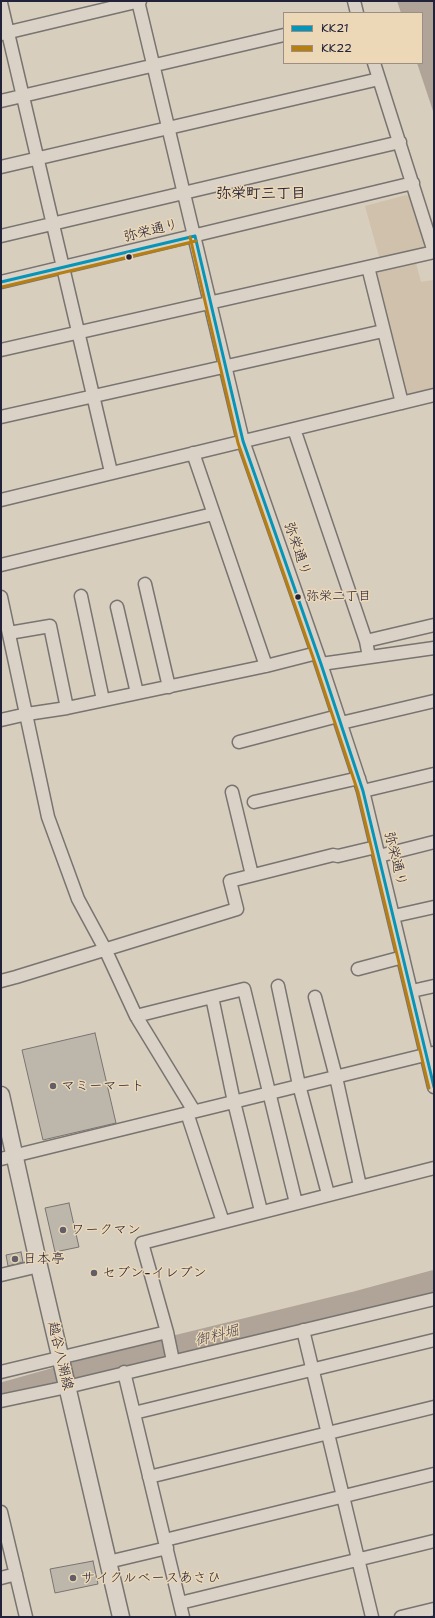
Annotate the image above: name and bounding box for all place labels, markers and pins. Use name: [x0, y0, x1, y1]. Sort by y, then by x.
unlabelled marker: [124, 252, 134, 262]
place label: 弥栄二丁目: [306, 589, 371, 605]
marker: 弥栄二丁目: [293, 592, 303, 602]
place label: マミーマート: [61, 1078, 145, 1094]
marker: マミーマート: [48, 1081, 58, 1091]
place label: ワークマン: [71, 1222, 141, 1238]
marker: ワークマン: [58, 1225, 68, 1235]
place label: 日本亭: [23, 1251, 65, 1267]
marker: 日本亭: [10, 1254, 20, 1264]
place label: セブン-イレブン: [102, 1265, 207, 1281]
marker: セブン-イレブン: [89, 1268, 99, 1278]
place label: サイクルベースあさひ: [81, 1570, 221, 1586]
marker: サイクルベースあさひ: [68, 1573, 78, 1583]

